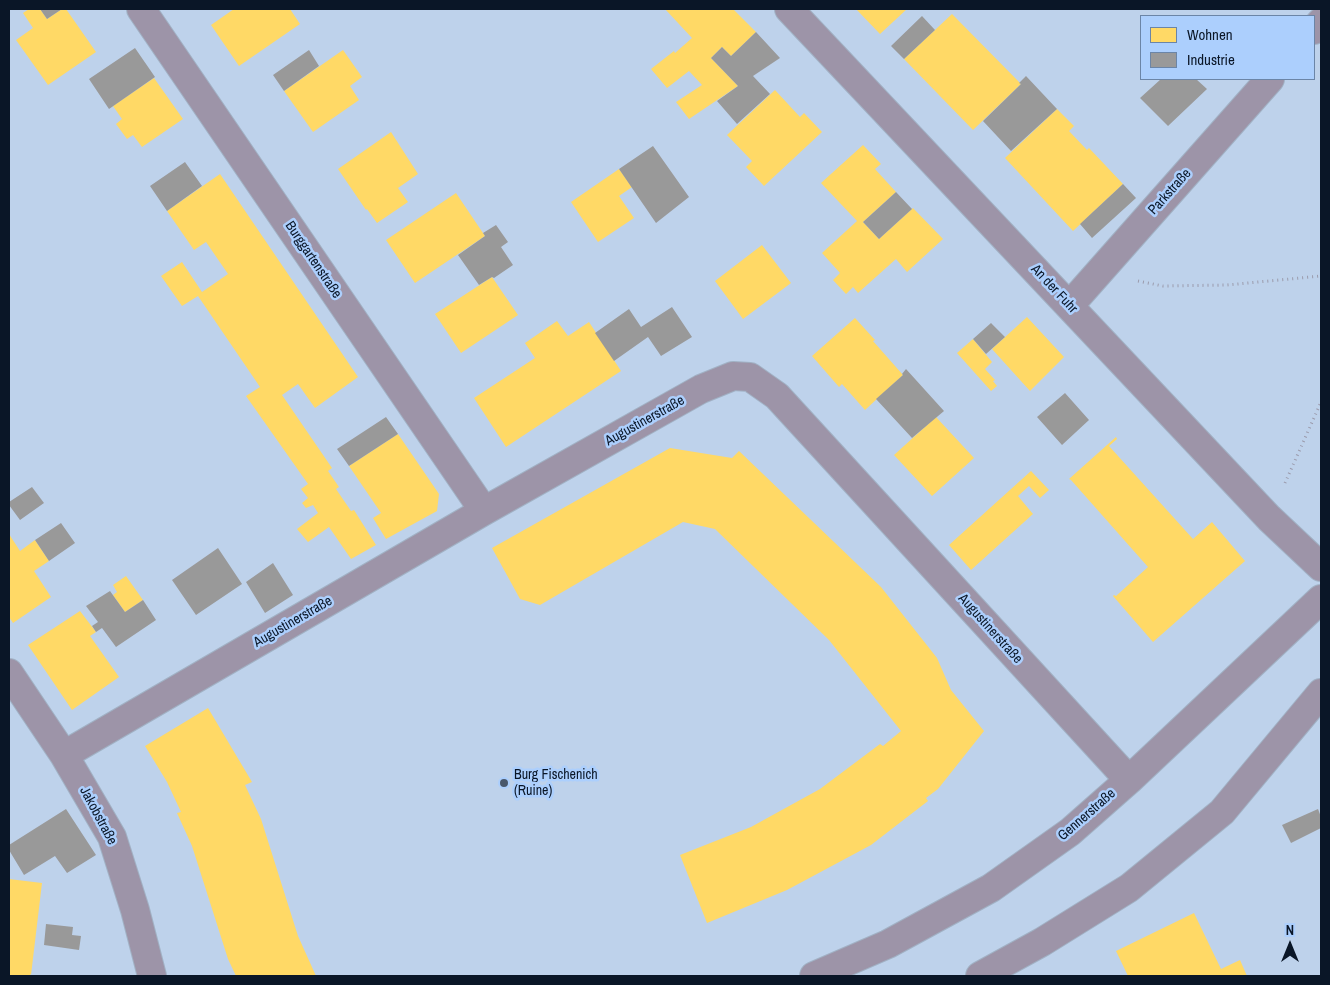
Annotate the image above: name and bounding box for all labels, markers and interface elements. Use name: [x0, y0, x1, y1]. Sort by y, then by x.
legend: [1140, 15, 1315, 80]
text: Wohnen: [1187, 24, 1233, 45]
text: Industrie: [1187, 49, 1235, 70]
street label: Parkstraße: [1145, 166, 1195, 218]
street label: Burggartenstraße: [281, 218, 345, 302]
street label: An der Fuhr: [1027, 261, 1081, 317]
street label: Augustinerstraße: [602, 392, 688, 450]
street label: Augustinerstraße: [954, 591, 1026, 667]
street label: Augustinerstraße: [251, 593, 335, 651]
place label: Burg Fischenich (Ruine): [514, 767, 598, 800]
marker: Burg Fischenich (Ruine): [498, 777, 510, 789]
street label: Jakobstraße: [76, 784, 120, 848]
street label: Gennerstraße: [1055, 785, 1119, 845]
north arrow: [1265, 920, 1315, 970]
text: N: [1286, 921, 1294, 939]

